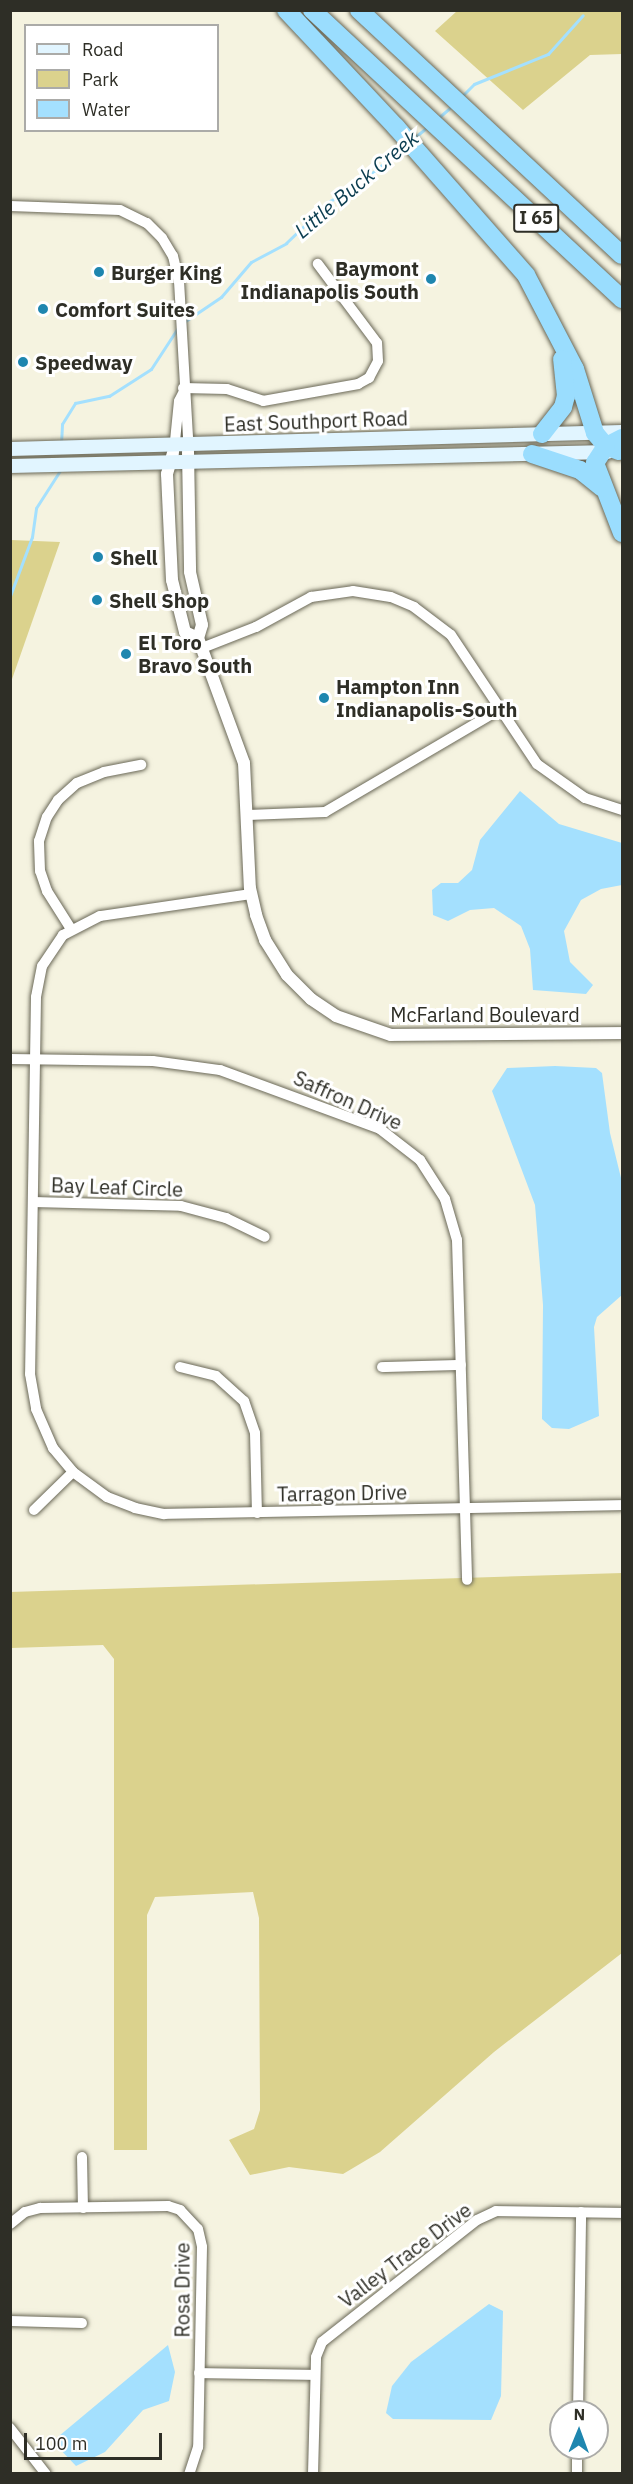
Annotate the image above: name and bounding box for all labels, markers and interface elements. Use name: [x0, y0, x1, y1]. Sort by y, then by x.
legend: [24, 24, 219, 132]
text: Road: [82, 38, 123, 61]
text: Park: [82, 68, 118, 91]
text: Water: [82, 98, 130, 121]
water label: Little Buck Creek: [289, 125, 423, 243]
road number: I 65: [512, 203, 560, 233]
place label: Baymont Indianapolis South: [241, 256, 419, 303]
place label: Burger King: [111, 260, 222, 284]
marker: Burger King: [92, 265, 106, 279]
marker: Baymont Indianapolis South: [424, 272, 438, 286]
place label: Comfort Suites: [55, 297, 195, 321]
marker: Comfort Suites: [36, 302, 50, 316]
place label: Speedway: [35, 350, 133, 374]
marker: Speedway: [16, 355, 30, 369]
street label: East Southport Road: [224, 406, 408, 436]
place label: Shell: [110, 545, 158, 569]
marker: Shell: [91, 550, 105, 564]
place label: Shell Shop: [109, 588, 209, 612]
marker: Shell Shop: [90, 593, 104, 607]
place label: El Toro Bravo South: [138, 630, 252, 677]
marker: El Toro Bravo South: [119, 647, 133, 661]
place label: Hampton Inn Indianapolis-South: [336, 674, 517, 721]
marker: Hampton Inn Indianapolis-South: [317, 691, 331, 705]
street label: McFarland Boulevard: [390, 1002, 580, 1026]
street label: Saffron Drive: [290, 1065, 406, 1135]
street label: Bay Leaf Circle: [51, 1173, 183, 1201]
street label: Tarragon Drive: [277, 1480, 407, 1506]
street label: Valley Trace Drive: [334, 2198, 476, 2312]
street label: Rosa Drive: [170, 2242, 194, 2338]
north arrow: [549, 2400, 609, 2460]
text: N: [573, 2404, 585, 2424]
scale bar: [27, 2421, 165, 2459]
text: 100 m: [35, 2432, 87, 2455]

